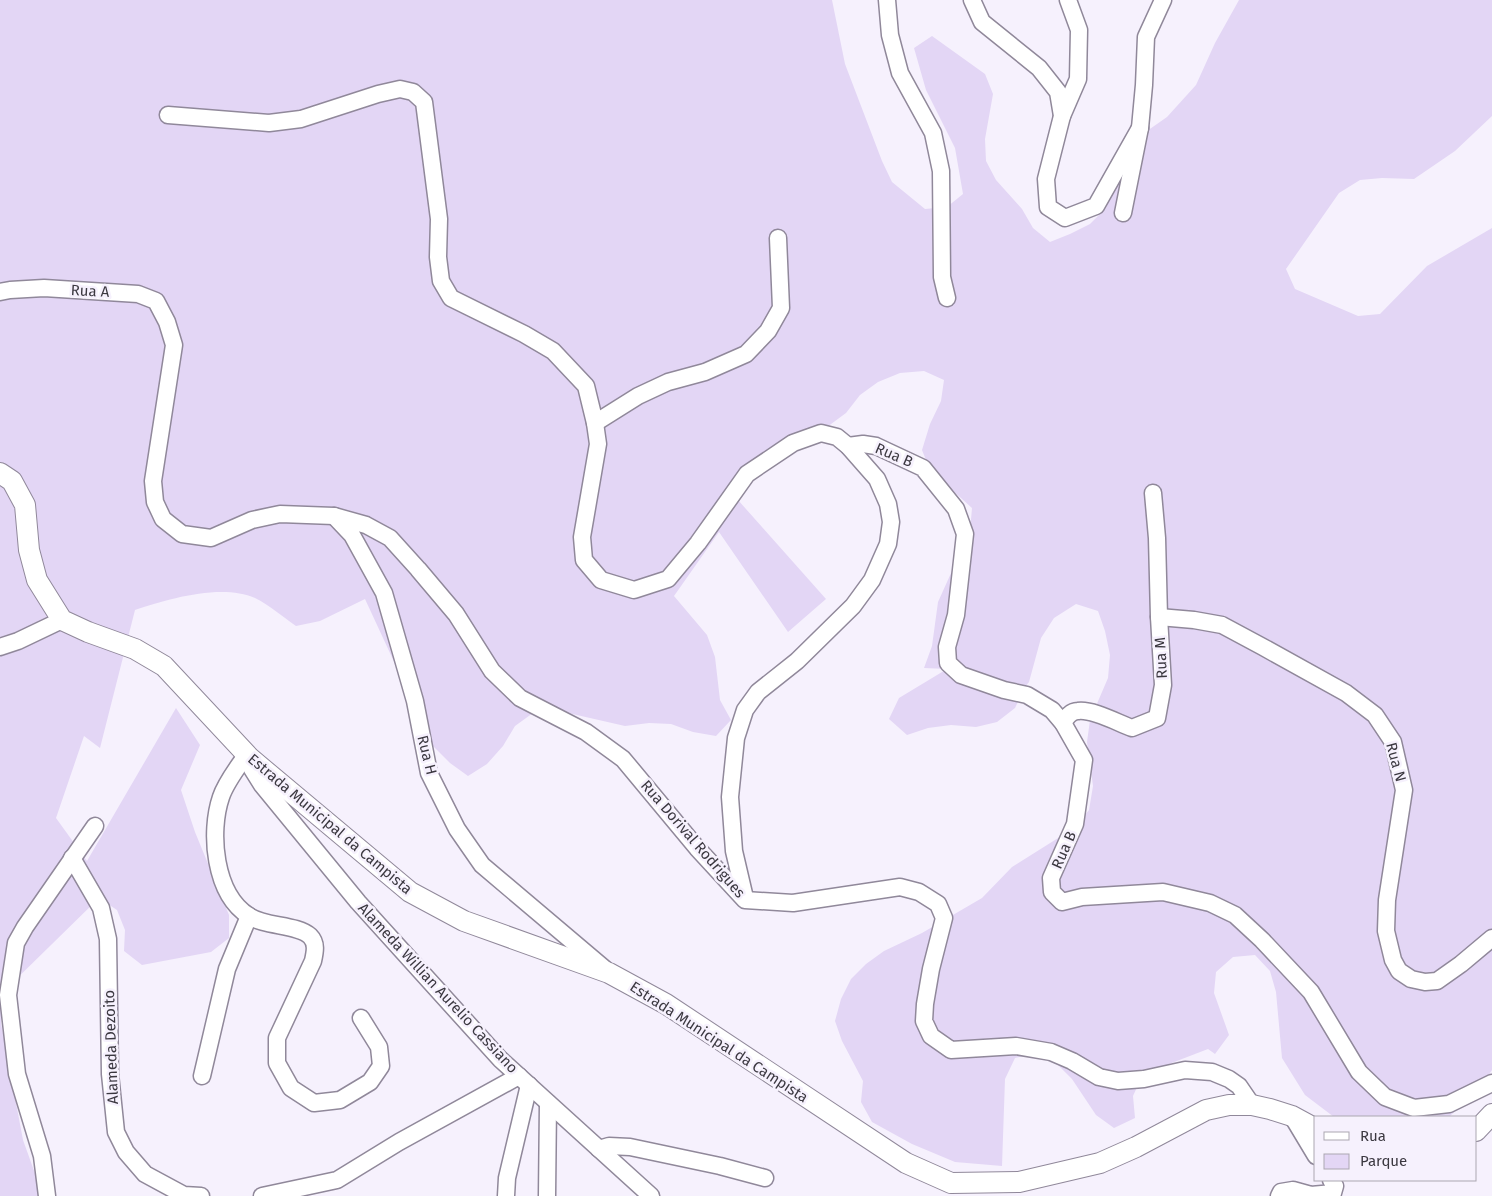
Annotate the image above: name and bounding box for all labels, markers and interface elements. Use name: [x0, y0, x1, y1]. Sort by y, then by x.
street label: Rua A: [70, 281, 110, 301]
street label: Rua B: [873, 439, 915, 471]
street label: Rua M: [1151, 637, 1171, 679]
street label: Rua H: [413, 733, 441, 777]
street label: Rua N: [1382, 740, 1410, 784]
street label: Estrada Municipal da Campista: [244, 750, 416, 898]
street label: Rua Dorival Rodrigues: [637, 776, 749, 902]
street label: Rua B: [1048, 828, 1080, 872]
street label: Alameda Willian Aurelio Cassiano: [354, 899, 522, 1077]
street label: Estrada Municipal da Campista: [627, 978, 811, 1106]
street label: Alameda Dezoito: [100, 990, 122, 1104]
legend: [1314, 1116, 1477, 1181]
text: Rua: [1360, 1127, 1386, 1145]
text: Parque: [1360, 1152, 1407, 1170]

